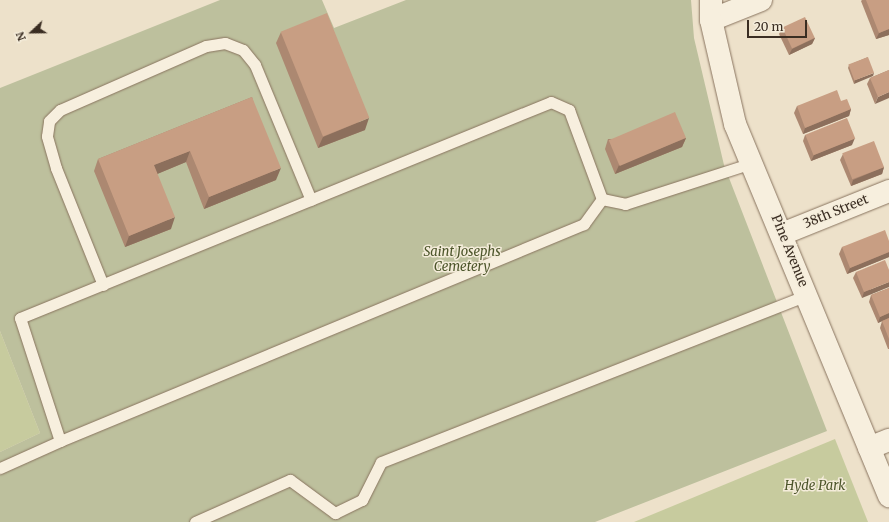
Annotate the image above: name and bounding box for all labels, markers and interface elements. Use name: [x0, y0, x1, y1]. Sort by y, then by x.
north arrow: [12, 12, 52, 52]
scale bar: [749, 12, 809, 38]
text: 20 m: [754, 19, 783, 34]
text: N: [13, 30, 29, 43]
street label: 38th Street: [801, 192, 871, 232]
street label: Pine Avenue: [767, 213, 811, 289]
park label: Saint Josephs Cemetery: [423, 245, 501, 276]
park label: Hyde Park: [785, 478, 845, 494]

